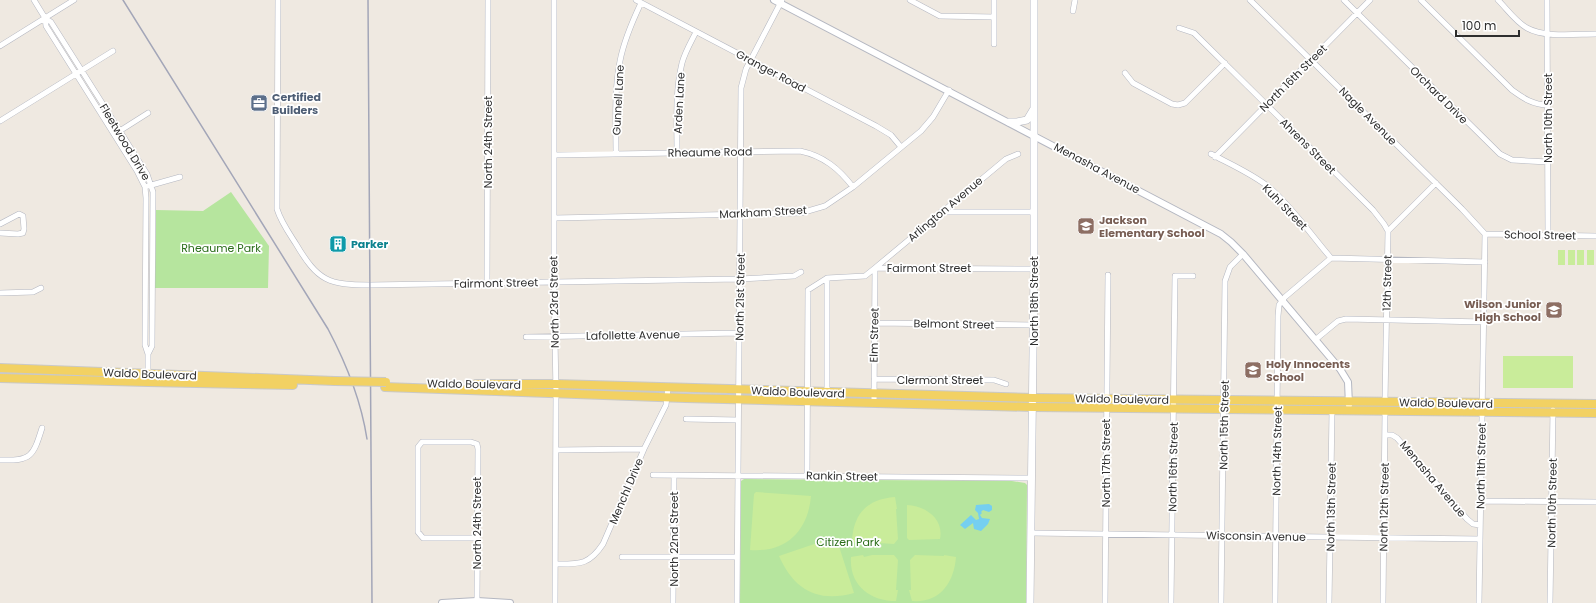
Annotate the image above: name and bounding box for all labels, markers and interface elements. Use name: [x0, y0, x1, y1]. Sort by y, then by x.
scale bar: [1456, 12, 1519, 38]
text: 100 m: [1462, 17, 1496, 34]
street label: North 16th Street: [1256, 41, 1330, 115]
street label: Granger Road: [733, 46, 809, 96]
street label: Orchard Drive: [1406, 62, 1472, 128]
street label: Gunnell Lane: [608, 64, 628, 136]
street label: Arden Lane: [669, 72, 689, 134]
street label: North 10th Street: [1540, 73, 1556, 163]
street label: Nagle Avenue: [1335, 83, 1401, 149]
place label: Certified Builders: [272, 89, 321, 118]
office icon: Certified Builders: [249, 93, 269, 113]
street label: North 24th Street: [480, 96, 496, 188]
street label: Fleetwood Drive: [96, 101, 154, 184]
street label: Ahrens Street: [1276, 114, 1340, 178]
street label: Menasha Avenue: [1051, 139, 1143, 197]
street label: Rheaume Road: [668, 143, 752, 161]
street label: Arlington Avenue: [904, 173, 986, 245]
street label: Kuhl Street: [1259, 180, 1311, 234]
street label: Markham Street: [719, 202, 807, 222]
place label: Jackson Elementary School: [1099, 212, 1205, 241]
school or university icon: Jackson Elementary School: [1076, 216, 1096, 236]
street label: School Street: [1504, 226, 1576, 244]
building icon: Parker: [328, 234, 348, 254]
place label: Parker: [351, 236, 389, 252]
park label: Rheaume Park: [181, 240, 261, 256]
street label: North 21st Street: [731, 253, 749, 341]
street label: 12th Street: [1379, 255, 1395, 311]
street label: North 23rd Street: [545, 256, 563, 348]
street label: North 18th Street: [1026, 256, 1042, 346]
street label: Fairmont Street: [887, 260, 971, 276]
street label: Fairmont Street: [454, 274, 538, 292]
place label: Wilson Junior High School: [1464, 296, 1541, 325]
school or university icon: Wilson Junior High School: [1544, 300, 1564, 320]
street label: Elm Street: [866, 307, 882, 363]
street label: Belmont Street: [913, 315, 995, 333]
street label: Lafollette Avenue: [586, 326, 680, 344]
place label: Holy Innocents School: [1266, 356, 1350, 385]
school or university icon: Holy Innocents School: [1243, 360, 1263, 380]
street label: Waldo Boulevard: [103, 364, 197, 384]
street label: Clermont Street: [897, 372, 983, 388]
street label: Waldo Boulevard: [427, 375, 521, 393]
street label: North 15th Street: [1215, 380, 1233, 470]
street label: Waldo Boulevard: [751, 382, 845, 402]
street label: Waldo Boulevard: [1075, 390, 1169, 408]
street label: Waldo Boulevard: [1399, 394, 1493, 412]
street label: North 14th Street: [1268, 406, 1286, 496]
street label: North 17th Street: [1098, 419, 1114, 507]
street label: North 16th Street: [1164, 422, 1182, 512]
street label: North 11th Street: [1472, 423, 1490, 509]
street label: Menasha Avenue: [1396, 437, 1470, 521]
street label: Menchl Drive: [605, 455, 647, 526]
street label: North 10th Street: [1543, 458, 1561, 548]
street label: North 13th Street: [1322, 462, 1340, 552]
street label: North 12th Street: [1375, 462, 1393, 552]
street label: Rankin Street: [806, 467, 878, 485]
street label: North 24th Street: [469, 477, 485, 569]
street label: North 22nd Street: [666, 491, 682, 587]
street label: Wisconsin Avenue: [1206, 527, 1306, 545]
park label: Citizen Park: [816, 534, 880, 550]

